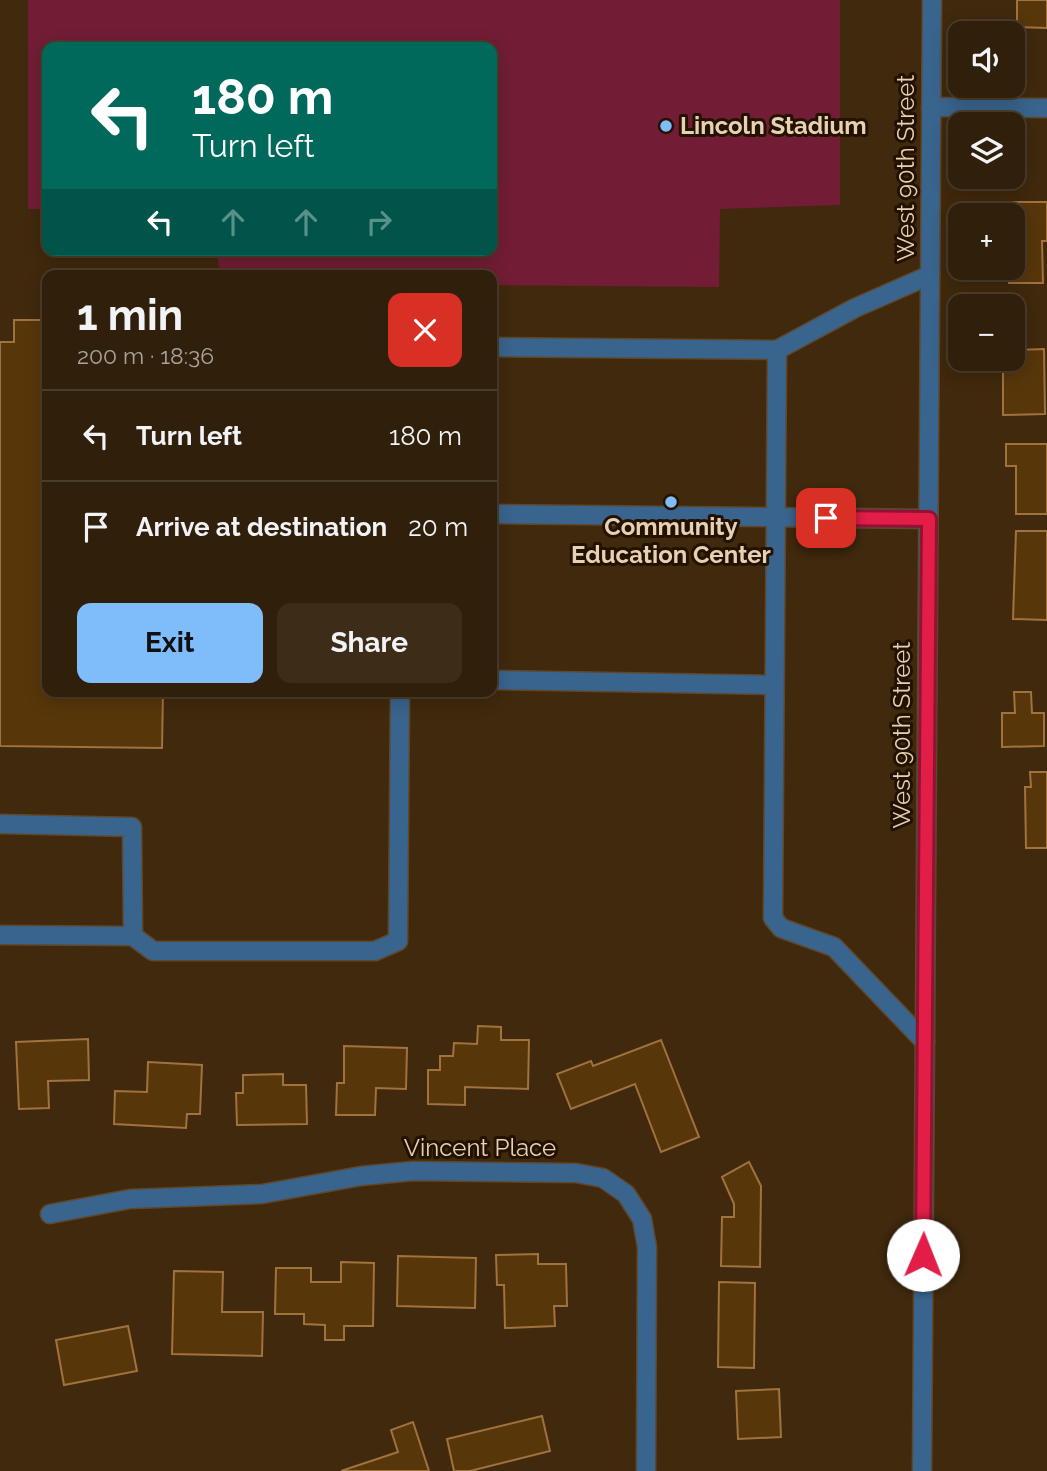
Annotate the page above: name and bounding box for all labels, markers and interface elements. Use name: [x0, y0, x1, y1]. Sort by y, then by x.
map controls: [948, 21, 1025, 371]
button: sound: [948, 21, 1025, 98]
text: 180 m: [192, 68, 333, 125]
icon: left: [77, 70, 168, 161]
street label: West 90th Street: [891, 75, 920, 261]
place label: Lincoln Stadium: [680, 111, 867, 140]
button: layers: [948, 112, 1025, 189]
marker: Lincoln Stadium: [658, 118, 674, 134]
text: Turn left: [192, 127, 314, 164]
icon: left: [141, 203, 179, 241]
icon: ahead: [214, 203, 252, 241]
icon: ahead: [287, 203, 325, 241]
icon: right: [360, 203, 398, 241]
button: +: [948, 203, 1025, 280]
text: 1 min: [77, 291, 183, 340]
button: close: [388, 293, 462, 367]
button: −: [948, 294, 1025, 371]
text: 200 m · 18:36: [77, 342, 214, 369]
icon: left: [77, 417, 115, 455]
text: Turn left: [136, 421, 242, 451]
text: 180 m: [389, 421, 462, 451]
pin: [796, 488, 856, 548]
marker: Community Education Center: [663, 494, 679, 510]
icon: arrive: [807, 499, 845, 537]
icon: arrive: [77, 508, 115, 546]
text: Arrive at destination: [136, 512, 387, 542]
text: 20 m: [408, 512, 468, 542]
place label: Community Education Center: [571, 512, 771, 569]
button: Exit: [77, 603, 263, 683]
button: Share: [277, 603, 462, 683]
street label: West 90th Street: [887, 642, 916, 828]
street label: Vincent Place: [404, 1133, 556, 1162]
position arrow: [886, 1218, 960, 1292]

